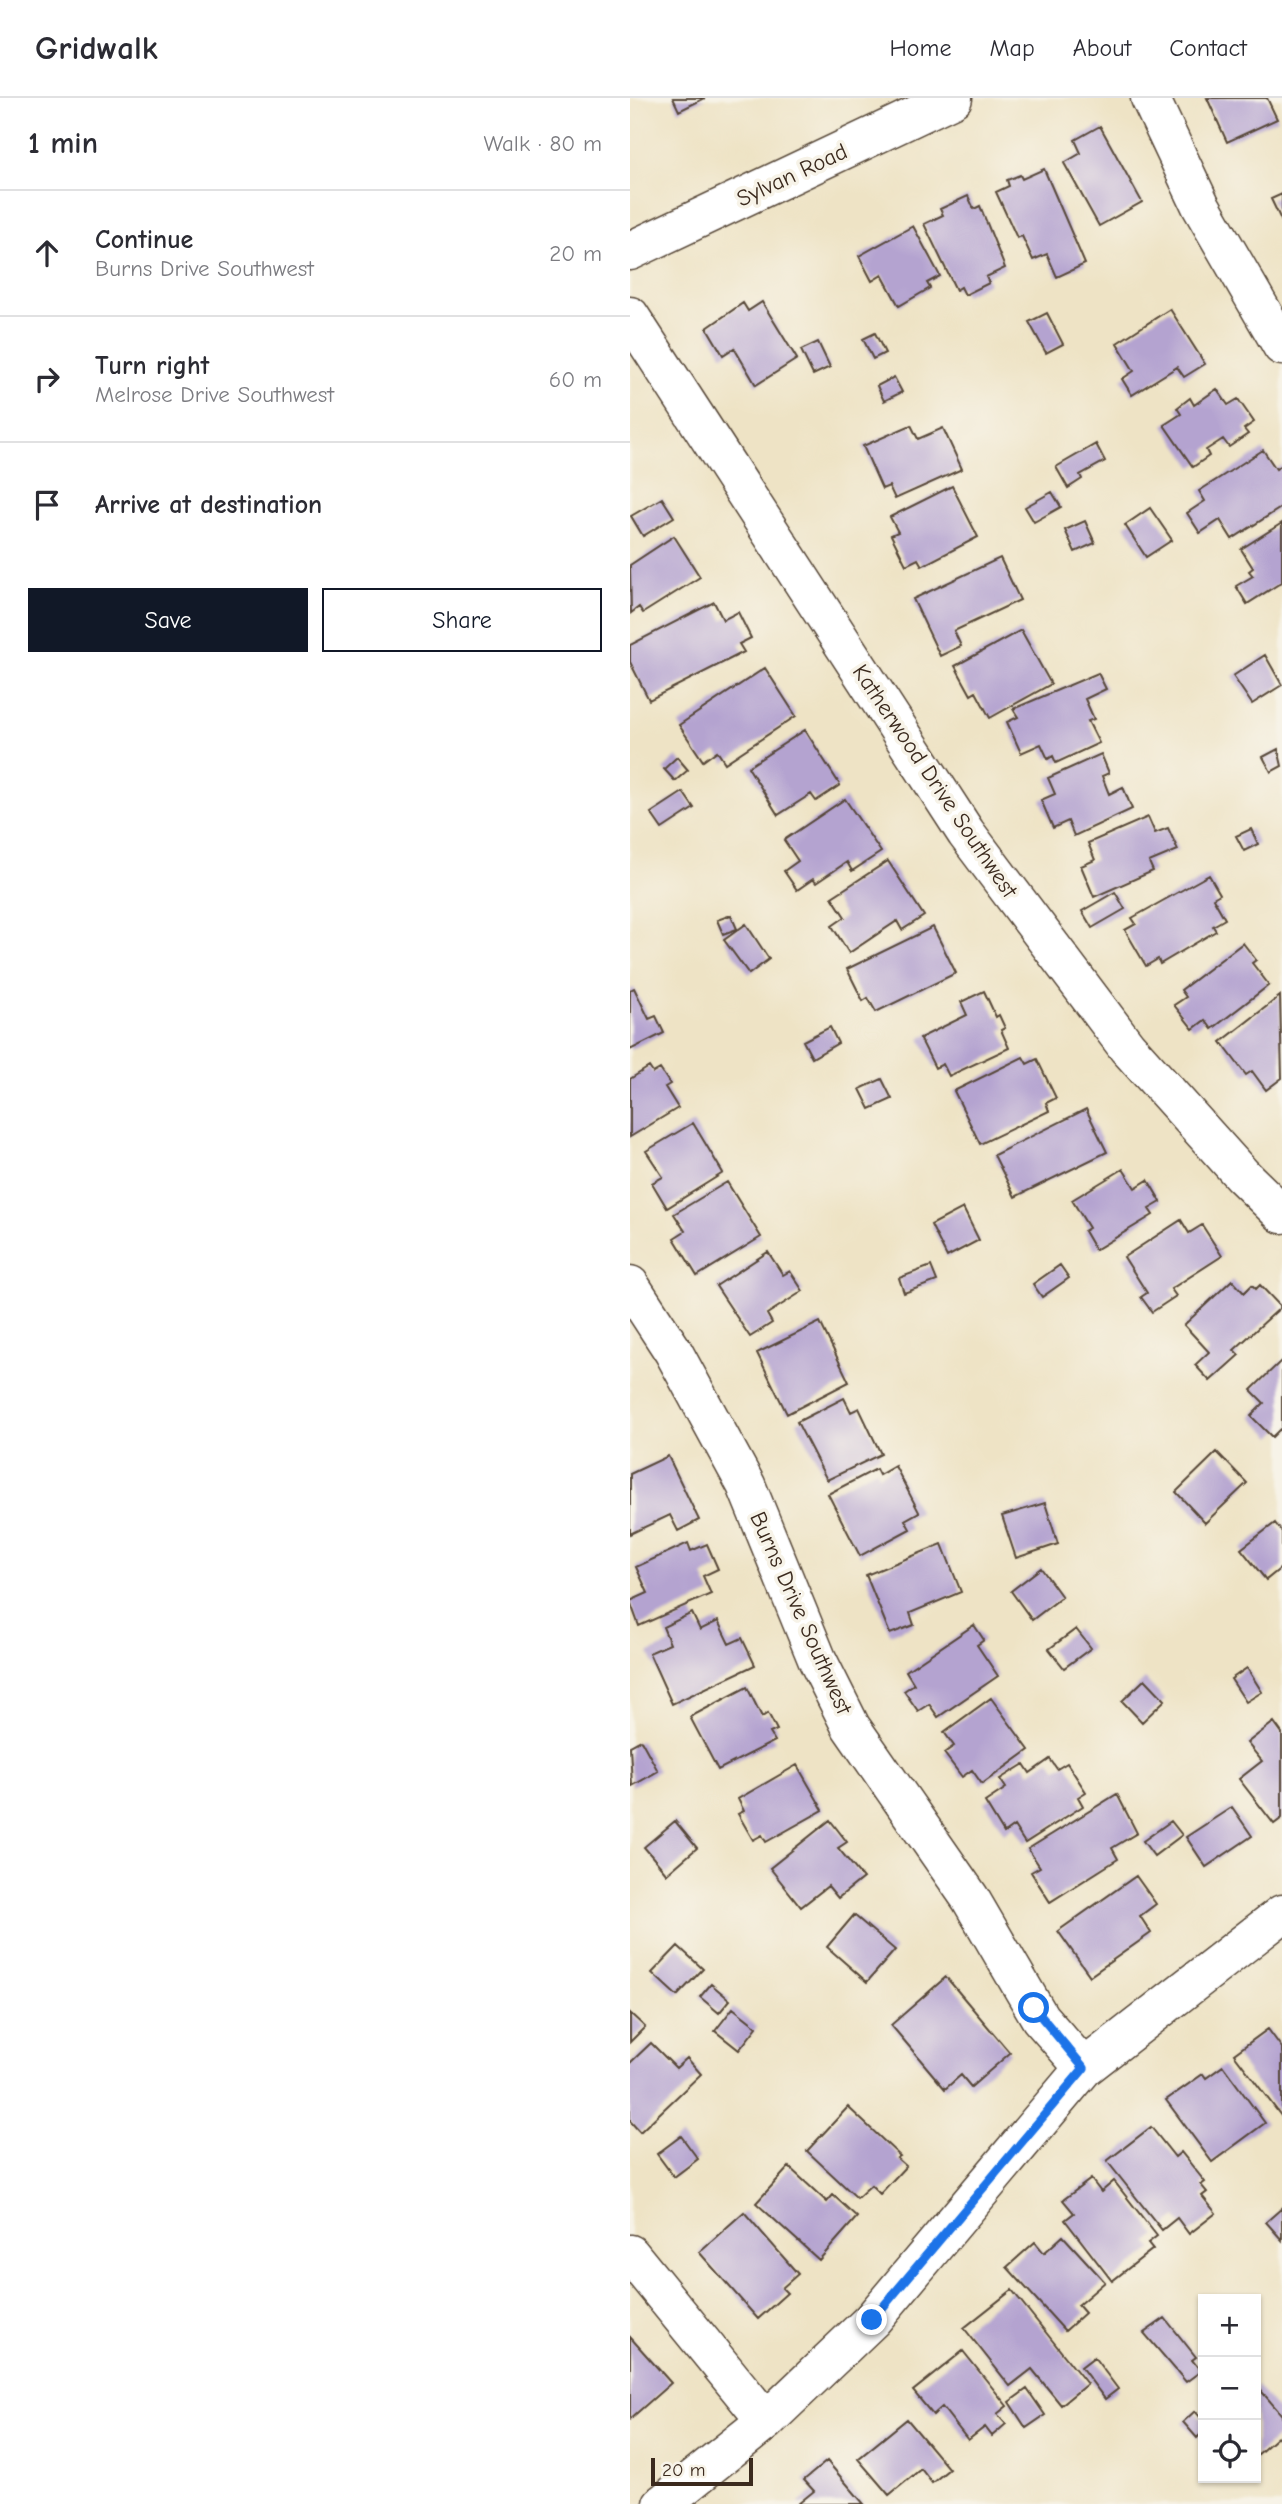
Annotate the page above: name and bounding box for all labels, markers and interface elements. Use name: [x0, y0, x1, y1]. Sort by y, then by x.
text: Gridwalk: [35, 29, 158, 67]
text: Home: [890, 34, 951, 62]
text: Map: [989, 34, 1035, 62]
text: About: [1073, 34, 1131, 62]
text: Contact: [1169, 34, 1247, 62]
text: 1 min: [28, 126, 98, 161]
text: Walk · 80 m: [484, 130, 602, 157]
street label: Sylvan Road: [732, 138, 852, 212]
text: Continue: [95, 225, 193, 255]
icon: ahead: [28, 234, 66, 272]
text: 20 m: [549, 240, 602, 267]
text: Burns Drive Southwest: [95, 255, 314, 282]
text: Turn right: [95, 351, 209, 381]
icon: right: [28, 360, 66, 398]
text: 60 m: [549, 366, 602, 393]
text: Melrose Drive Southwest: [95, 381, 334, 408]
icon: arrive: [28, 486, 66, 524]
text: Arrive at destination: [95, 490, 322, 520]
button: Save: [28, 588, 308, 652]
button: Share: [322, 588, 602, 652]
street label: Katherwood Drive Southwest: [847, 659, 1024, 904]
street label: Burns Drive Southwest: [744, 1508, 858, 1720]
route start: [1018, 1992, 1049, 2023]
map controls: [1198, 2294, 1261, 2483]
button: +: [1198, 2294, 1261, 2357]
route end: [856, 2304, 887, 2335]
button: −: [1198, 2357, 1261, 2420]
button: locate: [1198, 2420, 1261, 2483]
scale bar: [651, 2455, 752, 2487]
text: 20 m: [662, 2459, 706, 2481]

